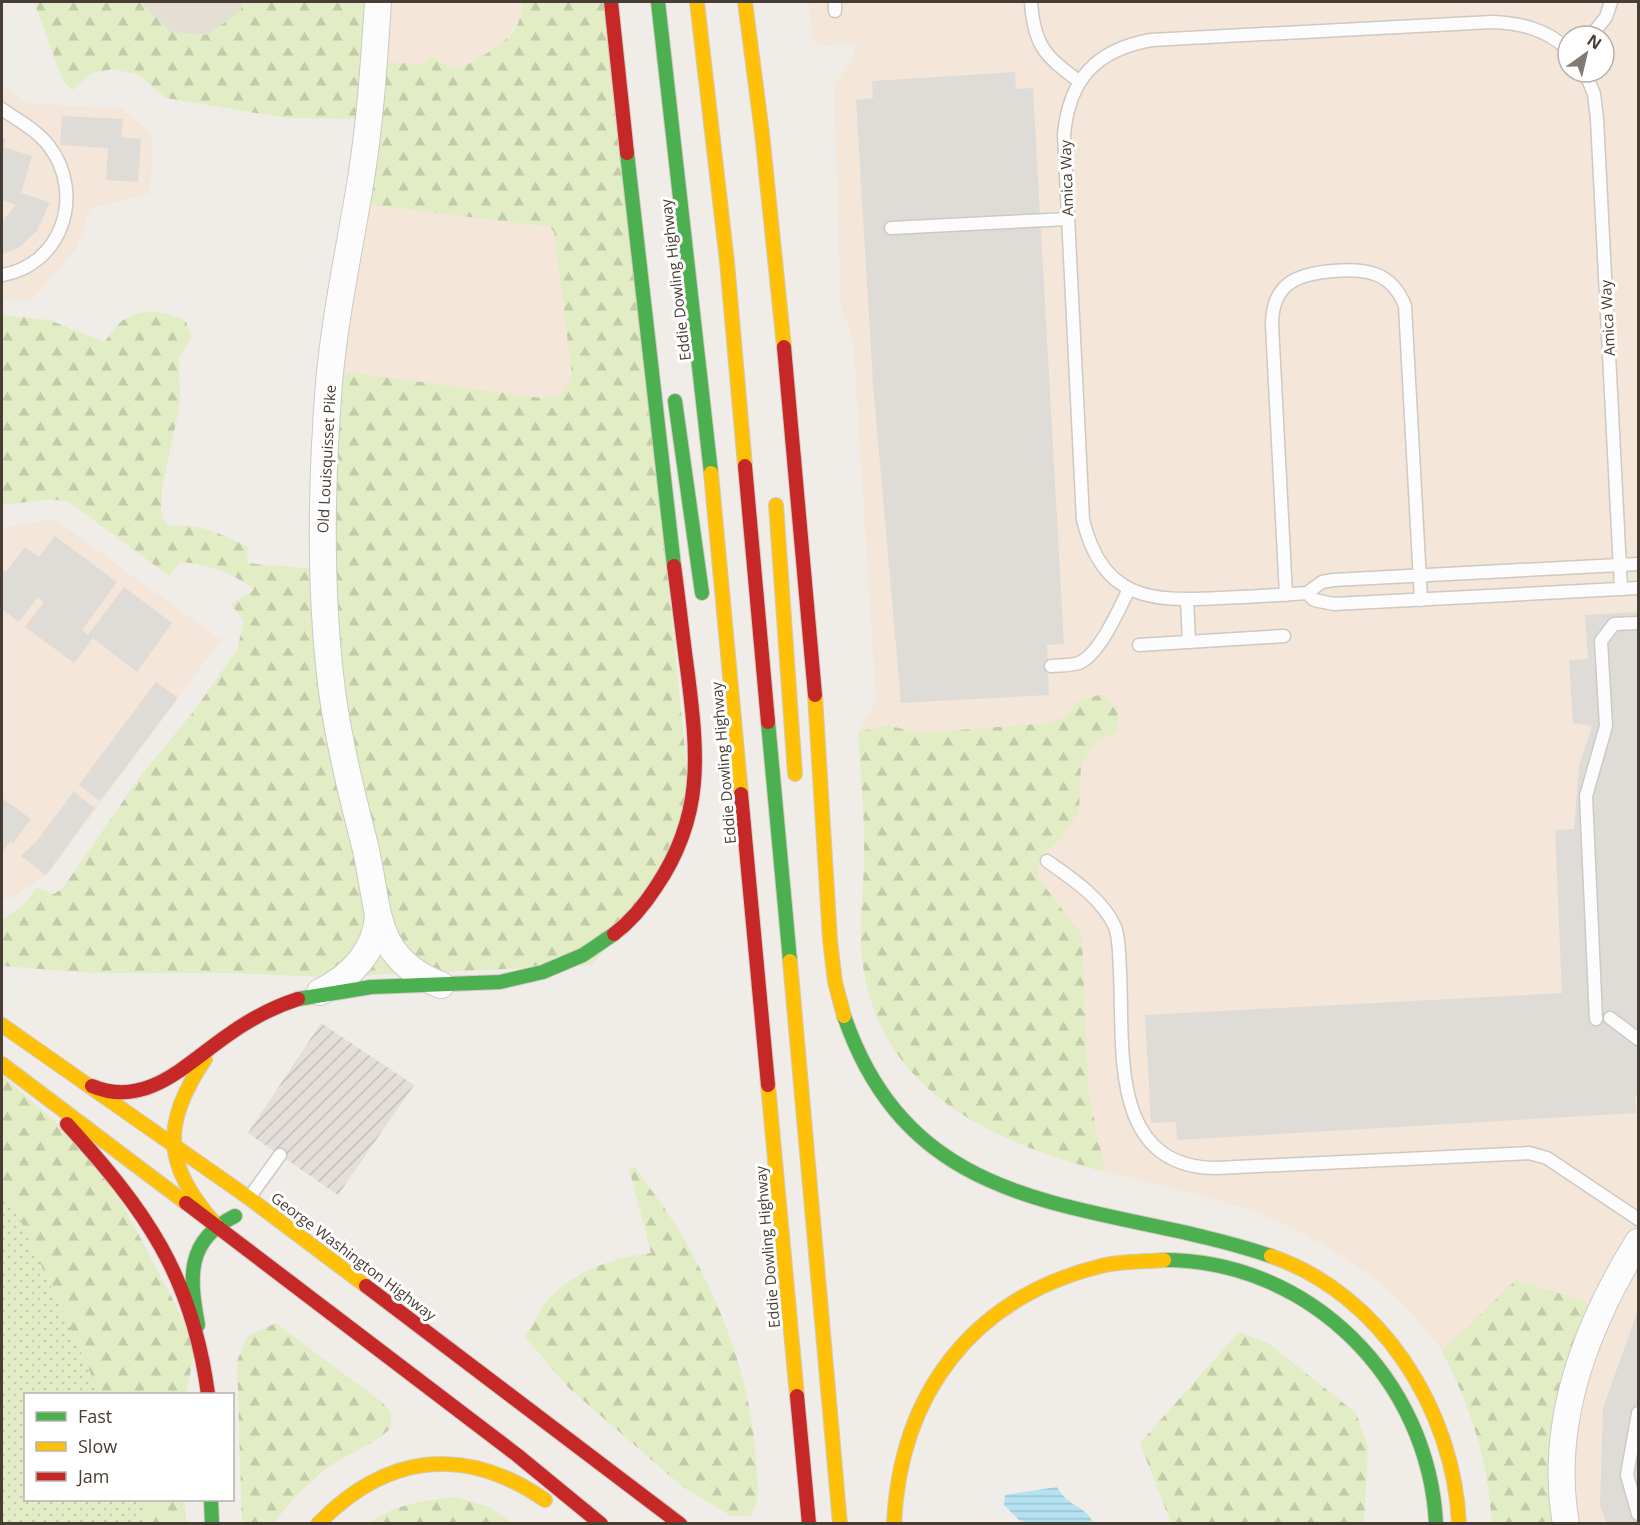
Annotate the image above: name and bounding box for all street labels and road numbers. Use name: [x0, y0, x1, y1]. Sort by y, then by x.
street label: Amica Way: [1055, 139, 1077, 216]
street label: Eddie Dowling Highway: [655, 198, 695, 362]
street label: Amica Way: [1595, 279, 1619, 357]
street label: Old Louisquisset Pike: [312, 384, 340, 534]
street label: Eddie Dowling Highway: [706, 681, 740, 845]
street label: Eddie Dowling Highway: [750, 1165, 784, 1329]
street label: George Washington Highway: [267, 1187, 441, 1325]

